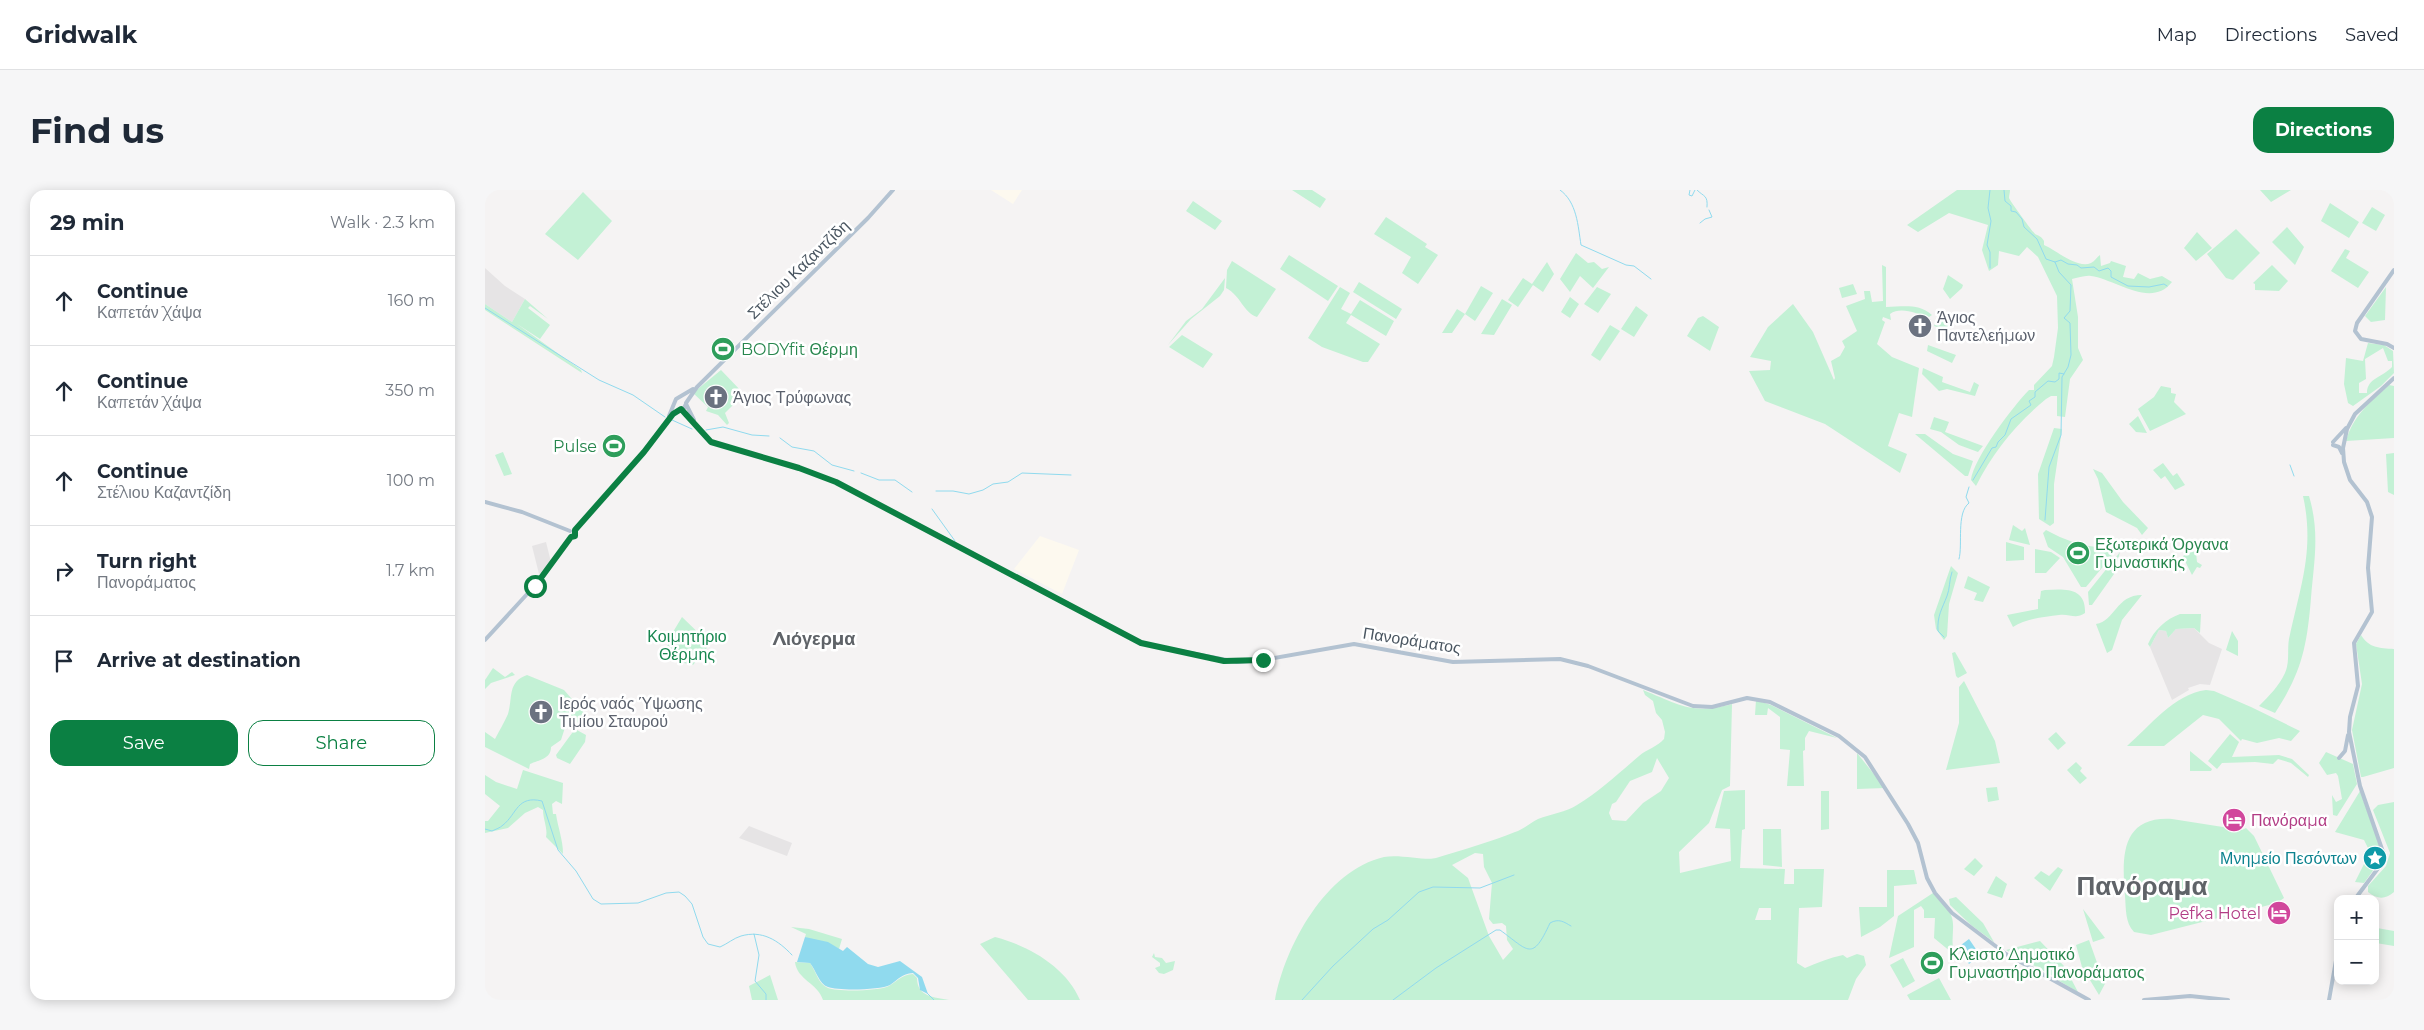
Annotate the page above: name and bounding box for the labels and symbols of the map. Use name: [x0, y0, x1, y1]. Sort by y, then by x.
street label: Στέλιου Καζαντζίδη: [744, 216, 853, 323]
place label: Άγιος Παντελεήμων: [1937, 308, 2035, 345]
church icon: Άγιος Παντελεήμων: [1907, 313, 1933, 339]
sports icon: BODYfit Θέρμη: [710, 336, 736, 362]
place label: BODYfit Θέρμη: [741, 340, 858, 359]
church icon: Άγιος Τρύφωνας: [703, 384, 729, 410]
place label: Άγιος Τρύφωνας: [733, 388, 851, 407]
sports icon: Pulse: [601, 433, 627, 459]
place label: Pulse: [553, 437, 597, 456]
place label: Εξωτερικά Όργανα Γυμναστικής: [2095, 535, 2228, 572]
sports icon: Εξωτερικά Όργανα Γυμναστικής: [2065, 540, 2091, 566]
route start: [524, 575, 547, 598]
street label: Πανοράματος: [1362, 623, 1463, 658]
park label: Κοιμητήριο Θέρμης: [647, 627, 727, 664]
district label: Λιόγερμα: [772, 628, 855, 650]
route end: [1252, 649, 1275, 672]
place label: Ιερός ναός Ύψωσης Τιμίου Σταυρού: [559, 694, 703, 731]
church icon: Ιερός ναός Ύψωσης Τιμίου Σταυρού: [528, 699, 554, 725]
hotel icon: Πανόραμα: [2221, 807, 2247, 833]
place label: Πανόραμα: [2251, 811, 2327, 830]
place icon: Μνημείο Πεσόντων: [2362, 845, 2388, 871]
place label: Μνημείο Πεσόντων: [2220, 849, 2357, 868]
district label: Πανόραμα: [2076, 870, 2208, 902]
hotel icon: Pefka Hotel: [2266, 900, 2292, 926]
place label: Pefka Hotel: [2168, 904, 2261, 923]
place label: Κλειστό Δημοτικό Γυμναστήριο Πανοράματος: [1949, 945, 2145, 982]
sports icon: Κλειστό Δημοτικό Γυμναστήριο Πανοράματος: [1919, 950, 1945, 976]

